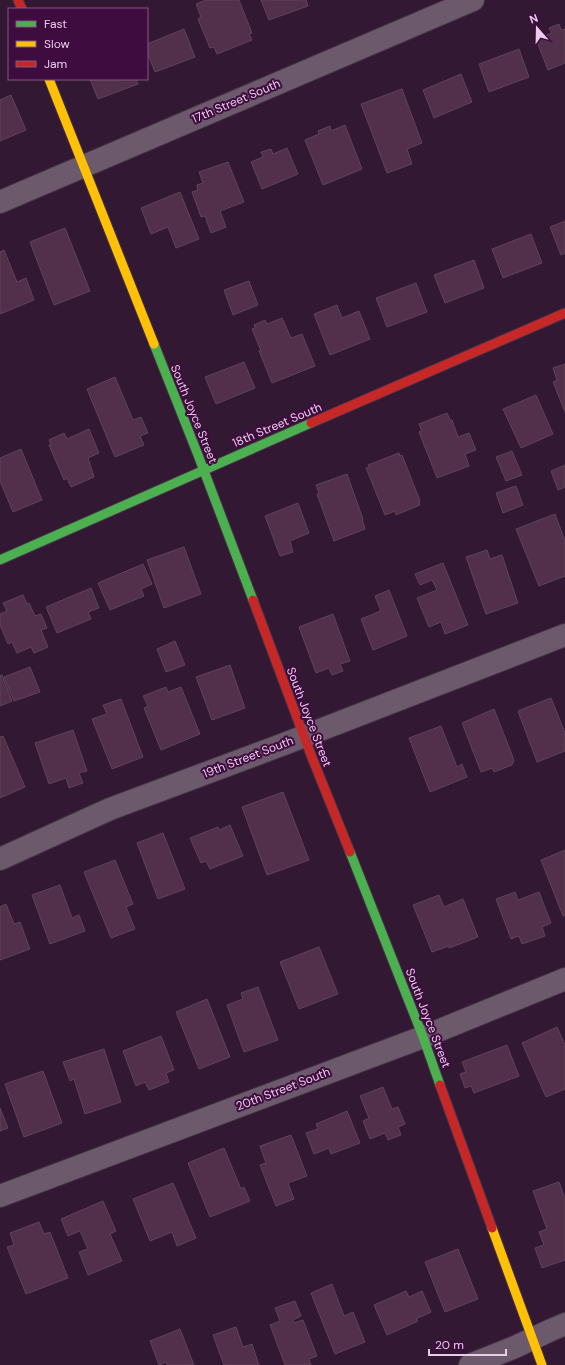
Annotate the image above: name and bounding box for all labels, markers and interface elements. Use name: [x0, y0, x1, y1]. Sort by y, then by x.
legend: [8, 8, 148, 80]
north arrow: [517, 8, 557, 48]
text: N: [527, 11, 540, 27]
text: Fast: [44, 16, 67, 32]
text: Slow: [44, 36, 70, 52]
text: Jam: [44, 56, 67, 72]
street label: 17th Street South: [189, 75, 283, 127]
street label: South Joyce Street: [167, 362, 221, 466]
street label: 18th Street South: [230, 399, 324, 451]
street label: South Joyce Street: [283, 665, 335, 769]
street label: 19th Street South: [200, 732, 296, 782]
street label: South Joyce Street: [402, 966, 454, 1070]
street label: 20th Street South: [234, 1064, 332, 1114]
scale bar: [429, 1331, 506, 1357]
text: 20 m: [435, 1337, 464, 1353]

